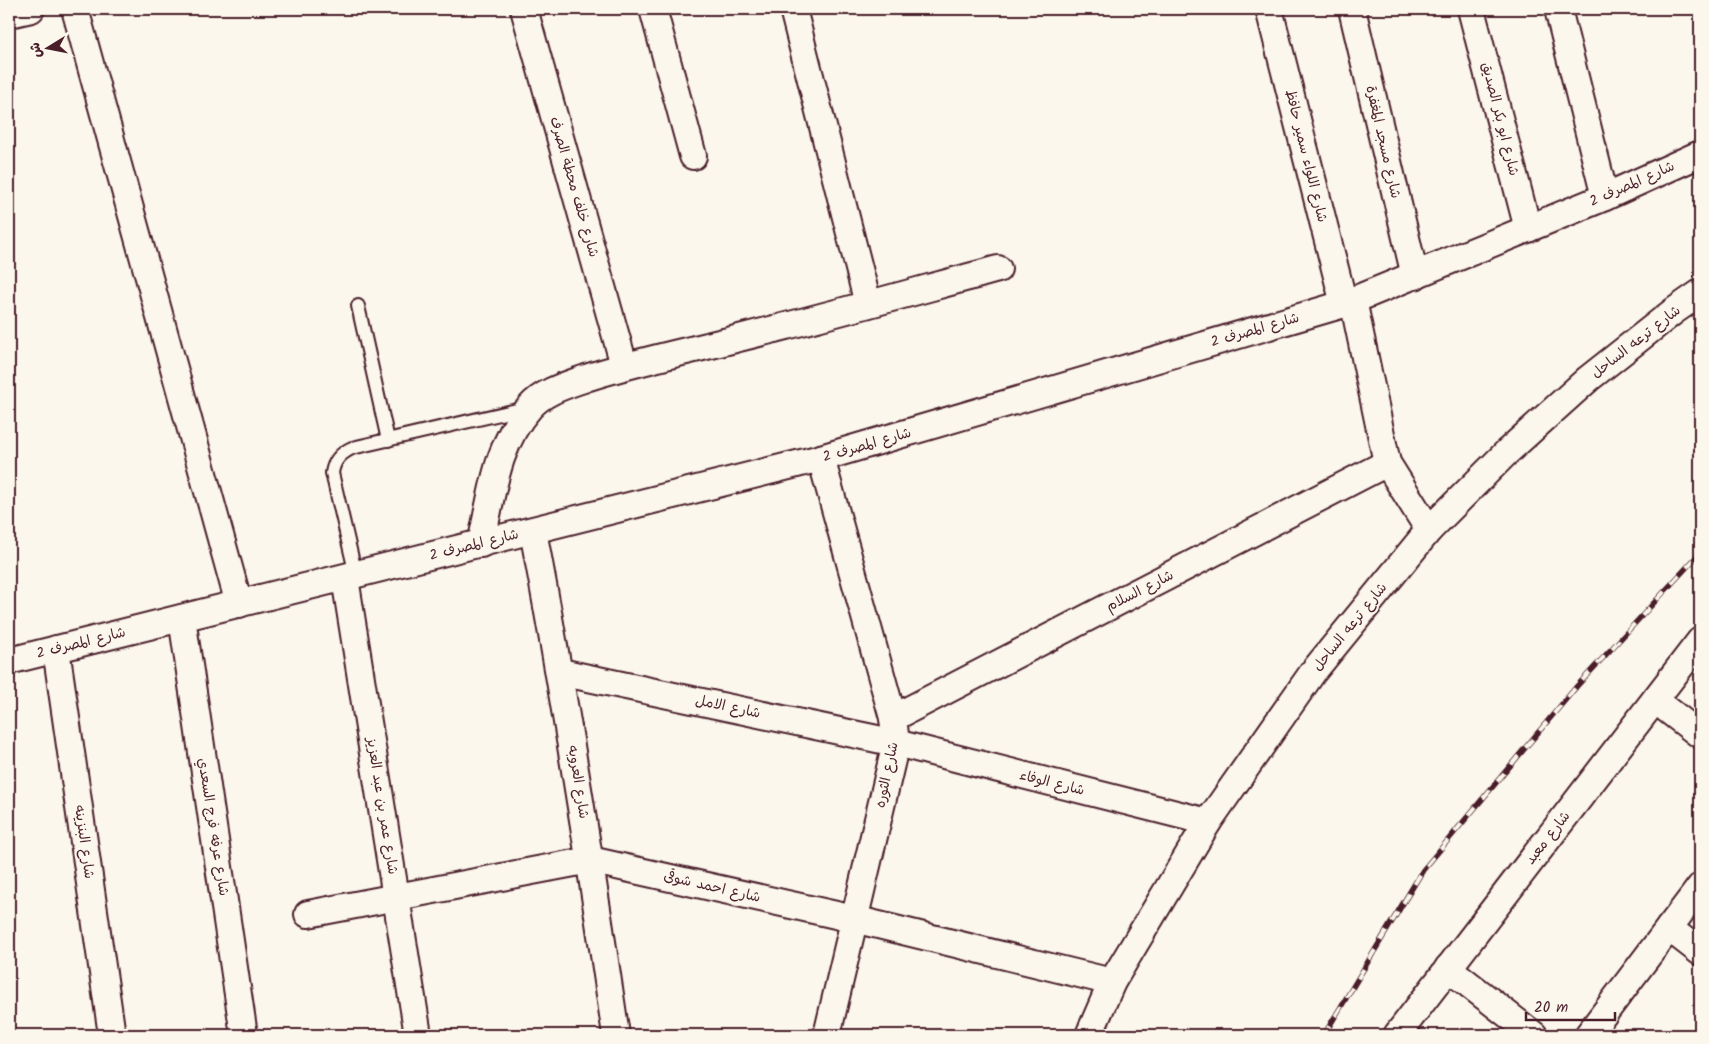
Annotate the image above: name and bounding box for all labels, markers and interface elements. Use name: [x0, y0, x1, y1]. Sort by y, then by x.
north arrow: [22, 22, 72, 72]
text: ش: [24, 41, 48, 60]
street label: شارع ابو بكر الصديق: [1475, 60, 1525, 178]
street label: شارع مسجد المغفرة: [1359, 83, 1407, 201]
street label: شارع اللواء سمير حافظ: [1279, 87, 1333, 225]
street label: شارع خلف محطة الصرف: [543, 114, 605, 260]
street label: شارع المصرف 2: [1586, 155, 1678, 213]
street label: شارع ترعه الساحل: [1587, 300, 1685, 384]
street label: شارع المصرف 2: [1208, 307, 1302, 353]
street label: شارع المصرف 2: [820, 422, 914, 468]
street label: شارع المصرف 2: [427, 523, 521, 567]
street label: شارع السلام: [1102, 565, 1178, 617]
street label: شارع ترعه الساحل: [1307, 578, 1393, 676]
street label: شارع المصرف 2: [34, 621, 128, 665]
street label: شارع الامل: [693, 689, 763, 725]
street label: شارع عمر بن عبد العزيز: [360, 735, 404, 876]
street label: شارع الثوره: [869, 740, 905, 810]
street label: شارع العروبه: [561, 744, 595, 820]
street label: شارع عرفه فرج السعدي: [191, 756, 235, 898]
street label: شارع الوفاء: [1017, 764, 1087, 802]
street label: شارع البنزينه: [68, 804, 100, 880]
street label: شارع معبد: [1520, 806, 1576, 870]
street label: شارع احمد شوقى: [661, 865, 763, 909]
scale bar: [1526, 989, 1615, 1021]
text: 20 m: [1534, 996, 1568, 1020]

